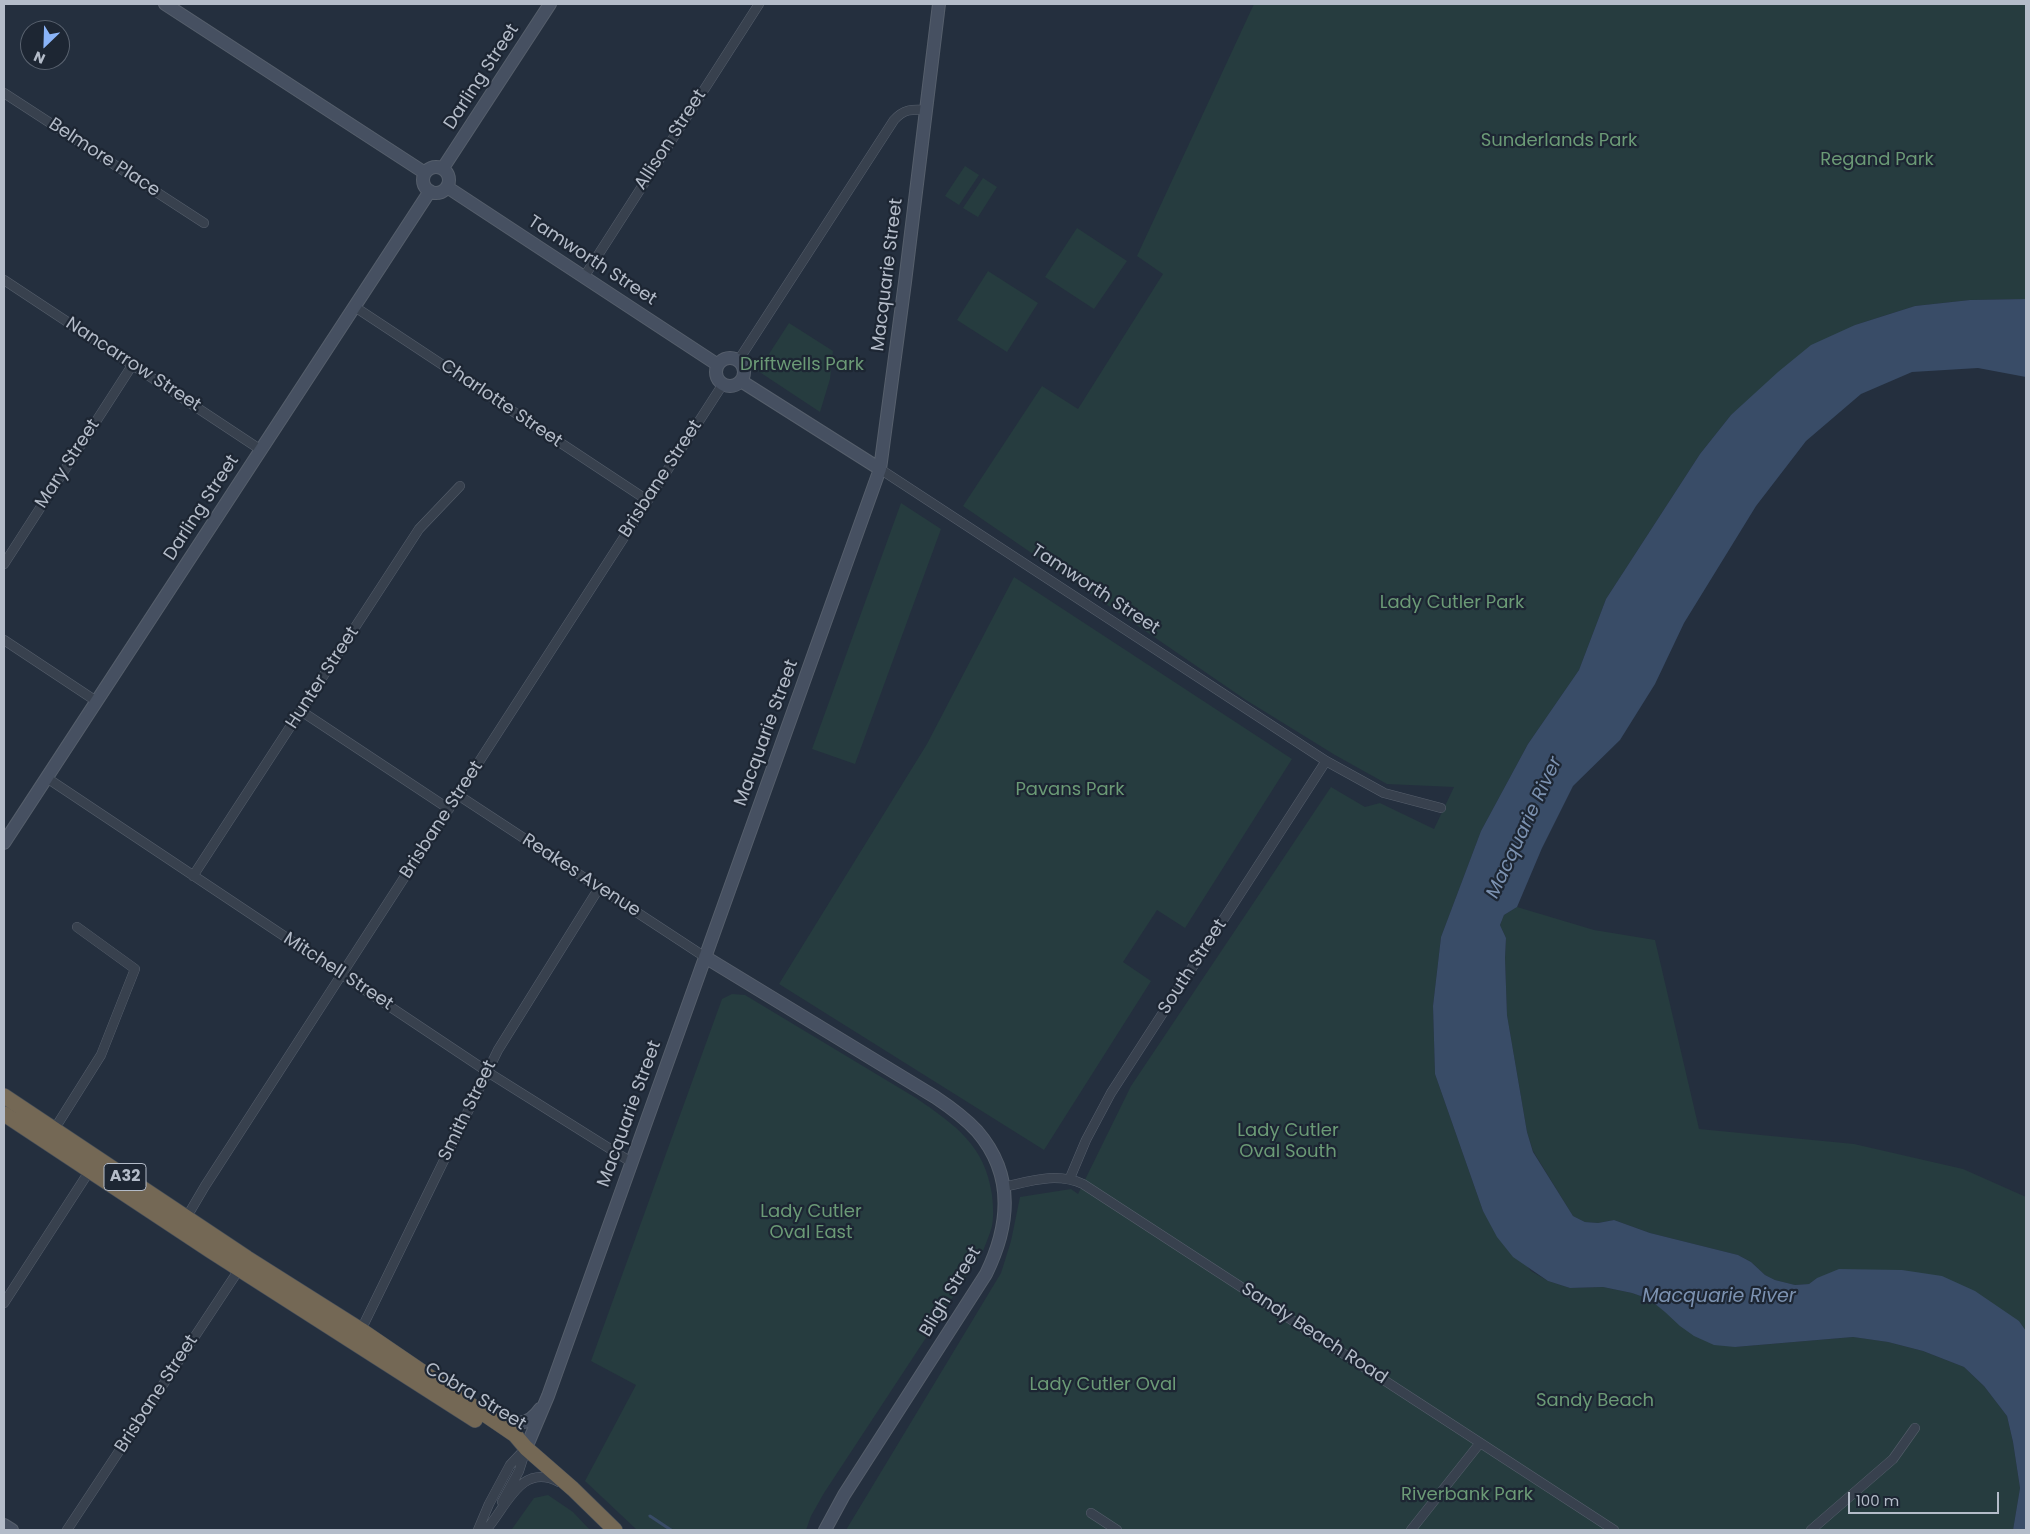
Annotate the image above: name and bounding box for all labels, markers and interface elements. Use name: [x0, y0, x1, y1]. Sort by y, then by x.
north arrow: [20, 20, 70, 70]
street label: Darling Street: [440, 20, 524, 134]
text: N: [30, 47, 48, 69]
street label: Allison Street: [631, 86, 711, 194]
street label: Belmore Place: [44, 114, 164, 202]
park label: Sunderlands Park: [1481, 130, 1637, 152]
park label: Regand Park: [1820, 149, 1934, 171]
street label: Macquarie Street: [868, 197, 908, 353]
street label: Tamworth Street: [524, 211, 660, 311]
street label: Nancarrow Street: [61, 313, 205, 417]
park label: Driftwells Park: [740, 354, 864, 376]
street label: Charlotte Street: [436, 355, 566, 453]
street label: Mary Street: [31, 415, 105, 513]
street label: Brisbane Street: [615, 416, 707, 542]
street label: Darling Street: [160, 451, 244, 565]
street label: Tamworth Street: [1027, 540, 1163, 640]
park label: Lady Cutler Park: [1380, 592, 1524, 614]
street label: Hunter Street: [282, 623, 364, 733]
street label: Macquarie Street: [730, 657, 804, 809]
water label: Macquarie River: [1482, 754, 1568, 902]
street label: Brisbane Street: [396, 757, 488, 883]
park label: Pavans Park: [1015, 779, 1125, 801]
street label: Reakes Avenue: [518, 830, 644, 922]
street label: South Street: [1154, 915, 1232, 1019]
street label: Mitchell Street: [279, 929, 397, 1015]
street label: Macquarie Street: [593, 1038, 667, 1190]
street label: Smith Street: [434, 1057, 502, 1165]
park label: Lady Cutler Oval South: [1237, 1120, 1339, 1162]
road number: A32: [104, 1164, 146, 1190]
park label: Lady Cutler Oval East: [760, 1201, 862, 1244]
street label: Bligh Street: [916, 1243, 986, 1341]
street label: Sandy Beach Road: [1237, 1279, 1391, 1389]
water label: Macquarie River: [1642, 1286, 1796, 1308]
street label: Brisbane Street: [111, 1331, 203, 1457]
street label: Cobra Street: [421, 1358, 529, 1436]
park label: Lady Cutler Oval: [1030, 1374, 1176, 1396]
park label: Sandy Beach: [1536, 1390, 1654, 1412]
scale bar: [1850, 1482, 2001, 1514]
park label: Riverbank Park: [1401, 1484, 1533, 1506]
text: 100 m: [1856, 1490, 1899, 1511]

